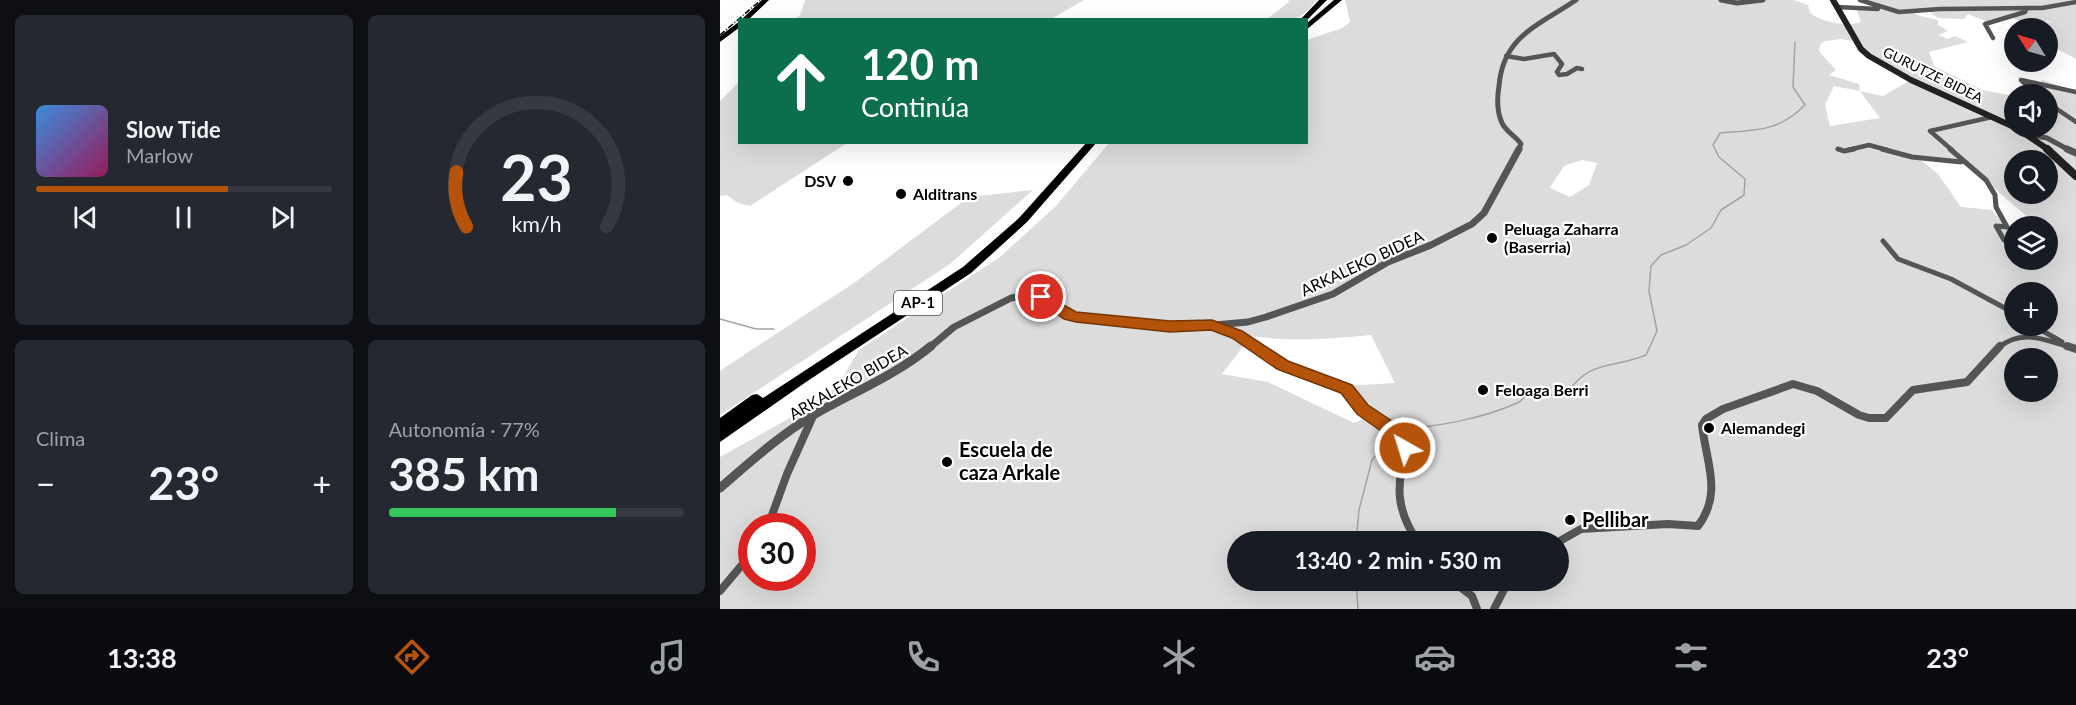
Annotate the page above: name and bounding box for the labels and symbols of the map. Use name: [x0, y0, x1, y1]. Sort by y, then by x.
north arrow: [2004, 18, 2058, 72]
street label: GURUTZE BIDEA: [1880, 43, 1986, 106]
place label: DSV: [804, 171, 837, 190]
marker: DSV: [841, 174, 855, 188]
place label: Alditrans: [912, 184, 977, 203]
marker: Alditrans: [894, 187, 908, 201]
place label: Peluaga Zaharra (Baserria): [1504, 219, 1619, 256]
street label: ARKALEKO BIDEA: [1297, 226, 1427, 299]
marker: Peluaga Zaharra (Baserria): [1485, 231, 1499, 245]
pin: [1015, 271, 1066, 322]
road number: AP-1: [894, 291, 942, 315]
street label: ARKALEKO BIDEA: [785, 340, 911, 423]
place label: Feloaga Berri: [1495, 380, 1589, 399]
marker: Feloaga Berri: [1476, 383, 1490, 397]
position arrow: [1373, 416, 1437, 480]
place label: Alemandegi: [1720, 418, 1805, 437]
marker: Alemandegi: [1702, 421, 1716, 435]
place label: Escuela de caza Arkale: [959, 437, 1060, 484]
marker: Escuela de caza Arkale: [940, 455, 954, 469]
place label: Pellibar: [1582, 507, 1649, 531]
speed limit sign: 30: [738, 513, 816, 591]
marker: Pellibar: [1563, 513, 1577, 527]

